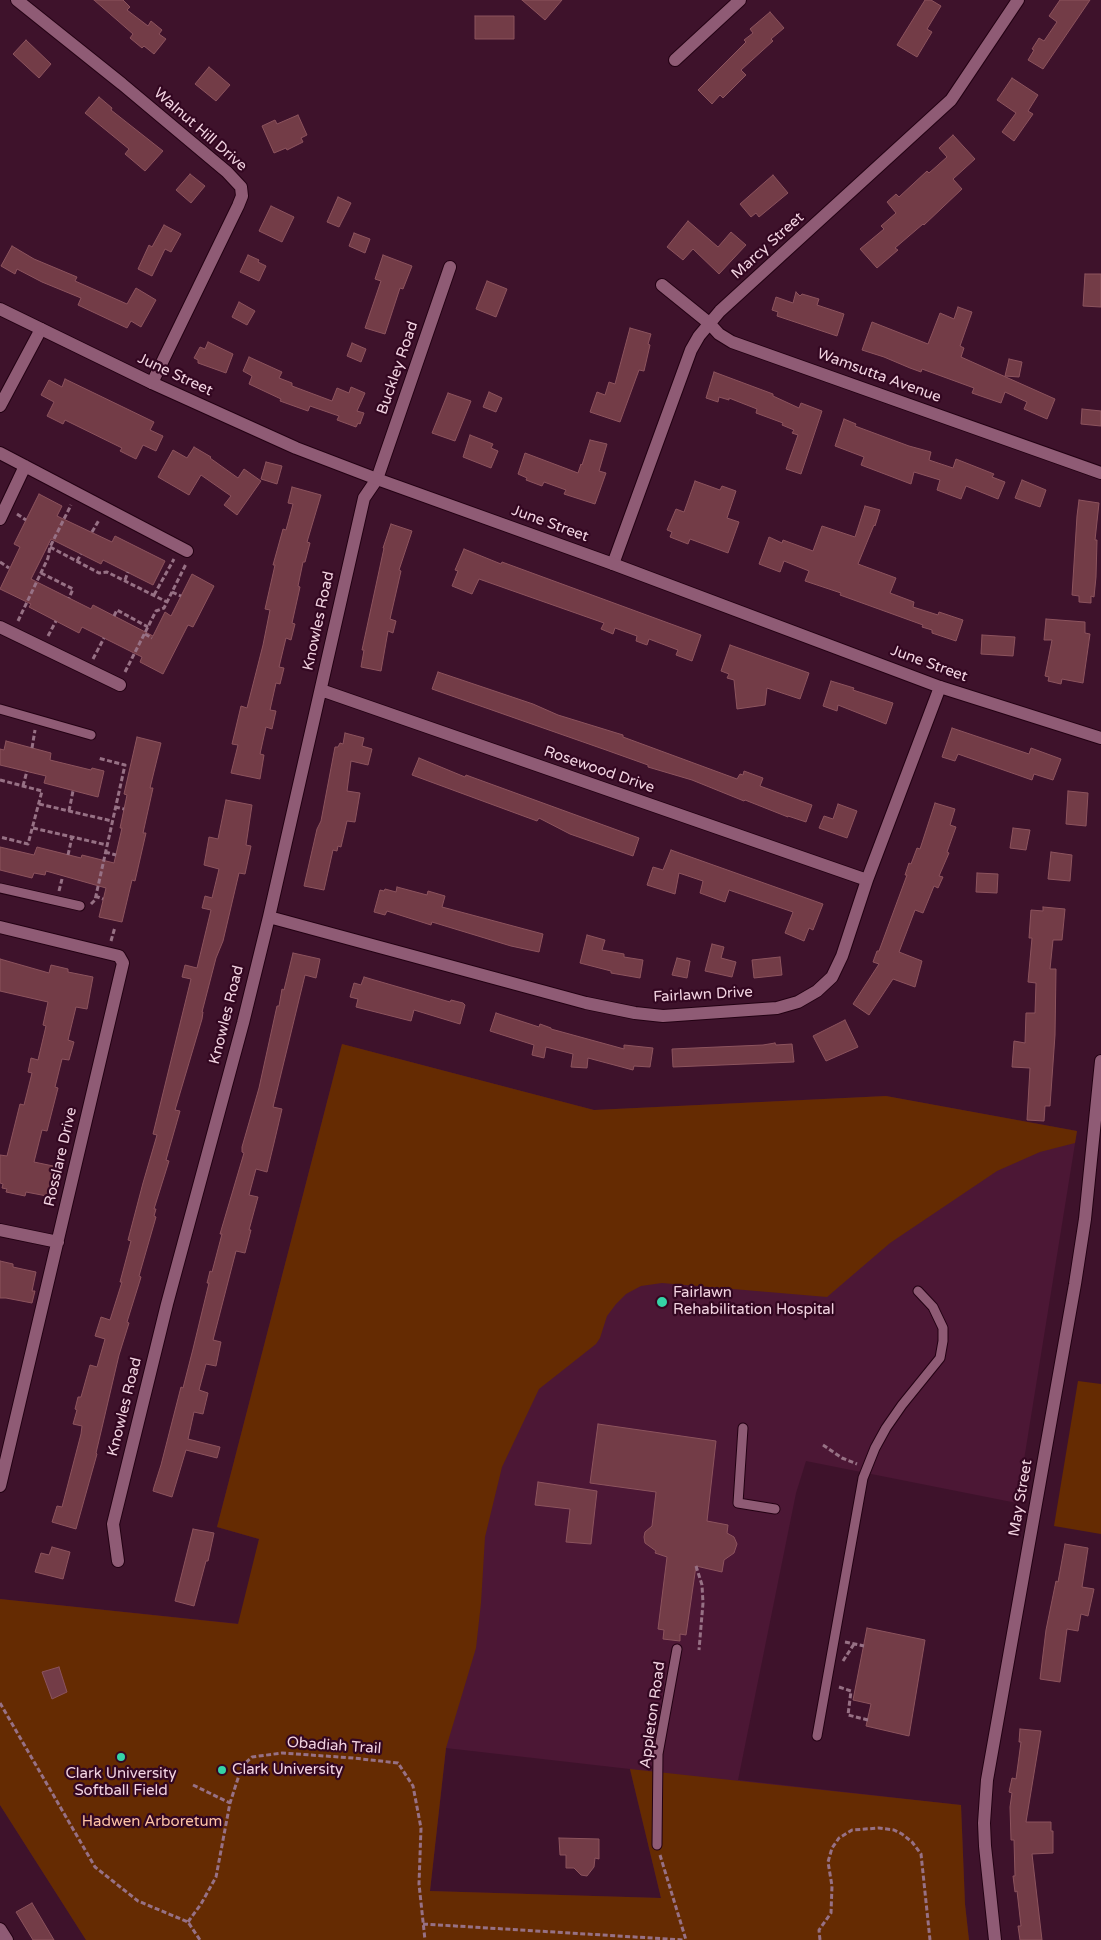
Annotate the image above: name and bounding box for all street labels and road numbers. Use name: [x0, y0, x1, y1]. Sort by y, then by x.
street label: Walnut Hill Drive: [150, 85, 250, 175]
street label: Marcy Street: [728, 209, 808, 283]
street label: Buckley Road: [374, 319, 422, 417]
street label: Wamsutta Avenue: [815, 345, 943, 407]
street label: June Street: [135, 350, 215, 400]
street label: June Street: [509, 502, 591, 546]
street label: Knowles Road: [300, 570, 338, 672]
street label: June Street: [888, 642, 970, 686]
street label: Rosewood Drive: [541, 743, 657, 797]
street label: Knowles Road: [206, 964, 248, 1066]
street label: Fairlawn Drive: [653, 983, 753, 1007]
street label: Rosslare Drive: [41, 1106, 81, 1208]
street label: Knowles Road: [104, 1356, 146, 1458]
street label: May Street: [1005, 1458, 1037, 1538]
street label: Appleton Road: [637, 1660, 669, 1770]
street label: Obadiah Trail: [286, 1734, 382, 1758]

